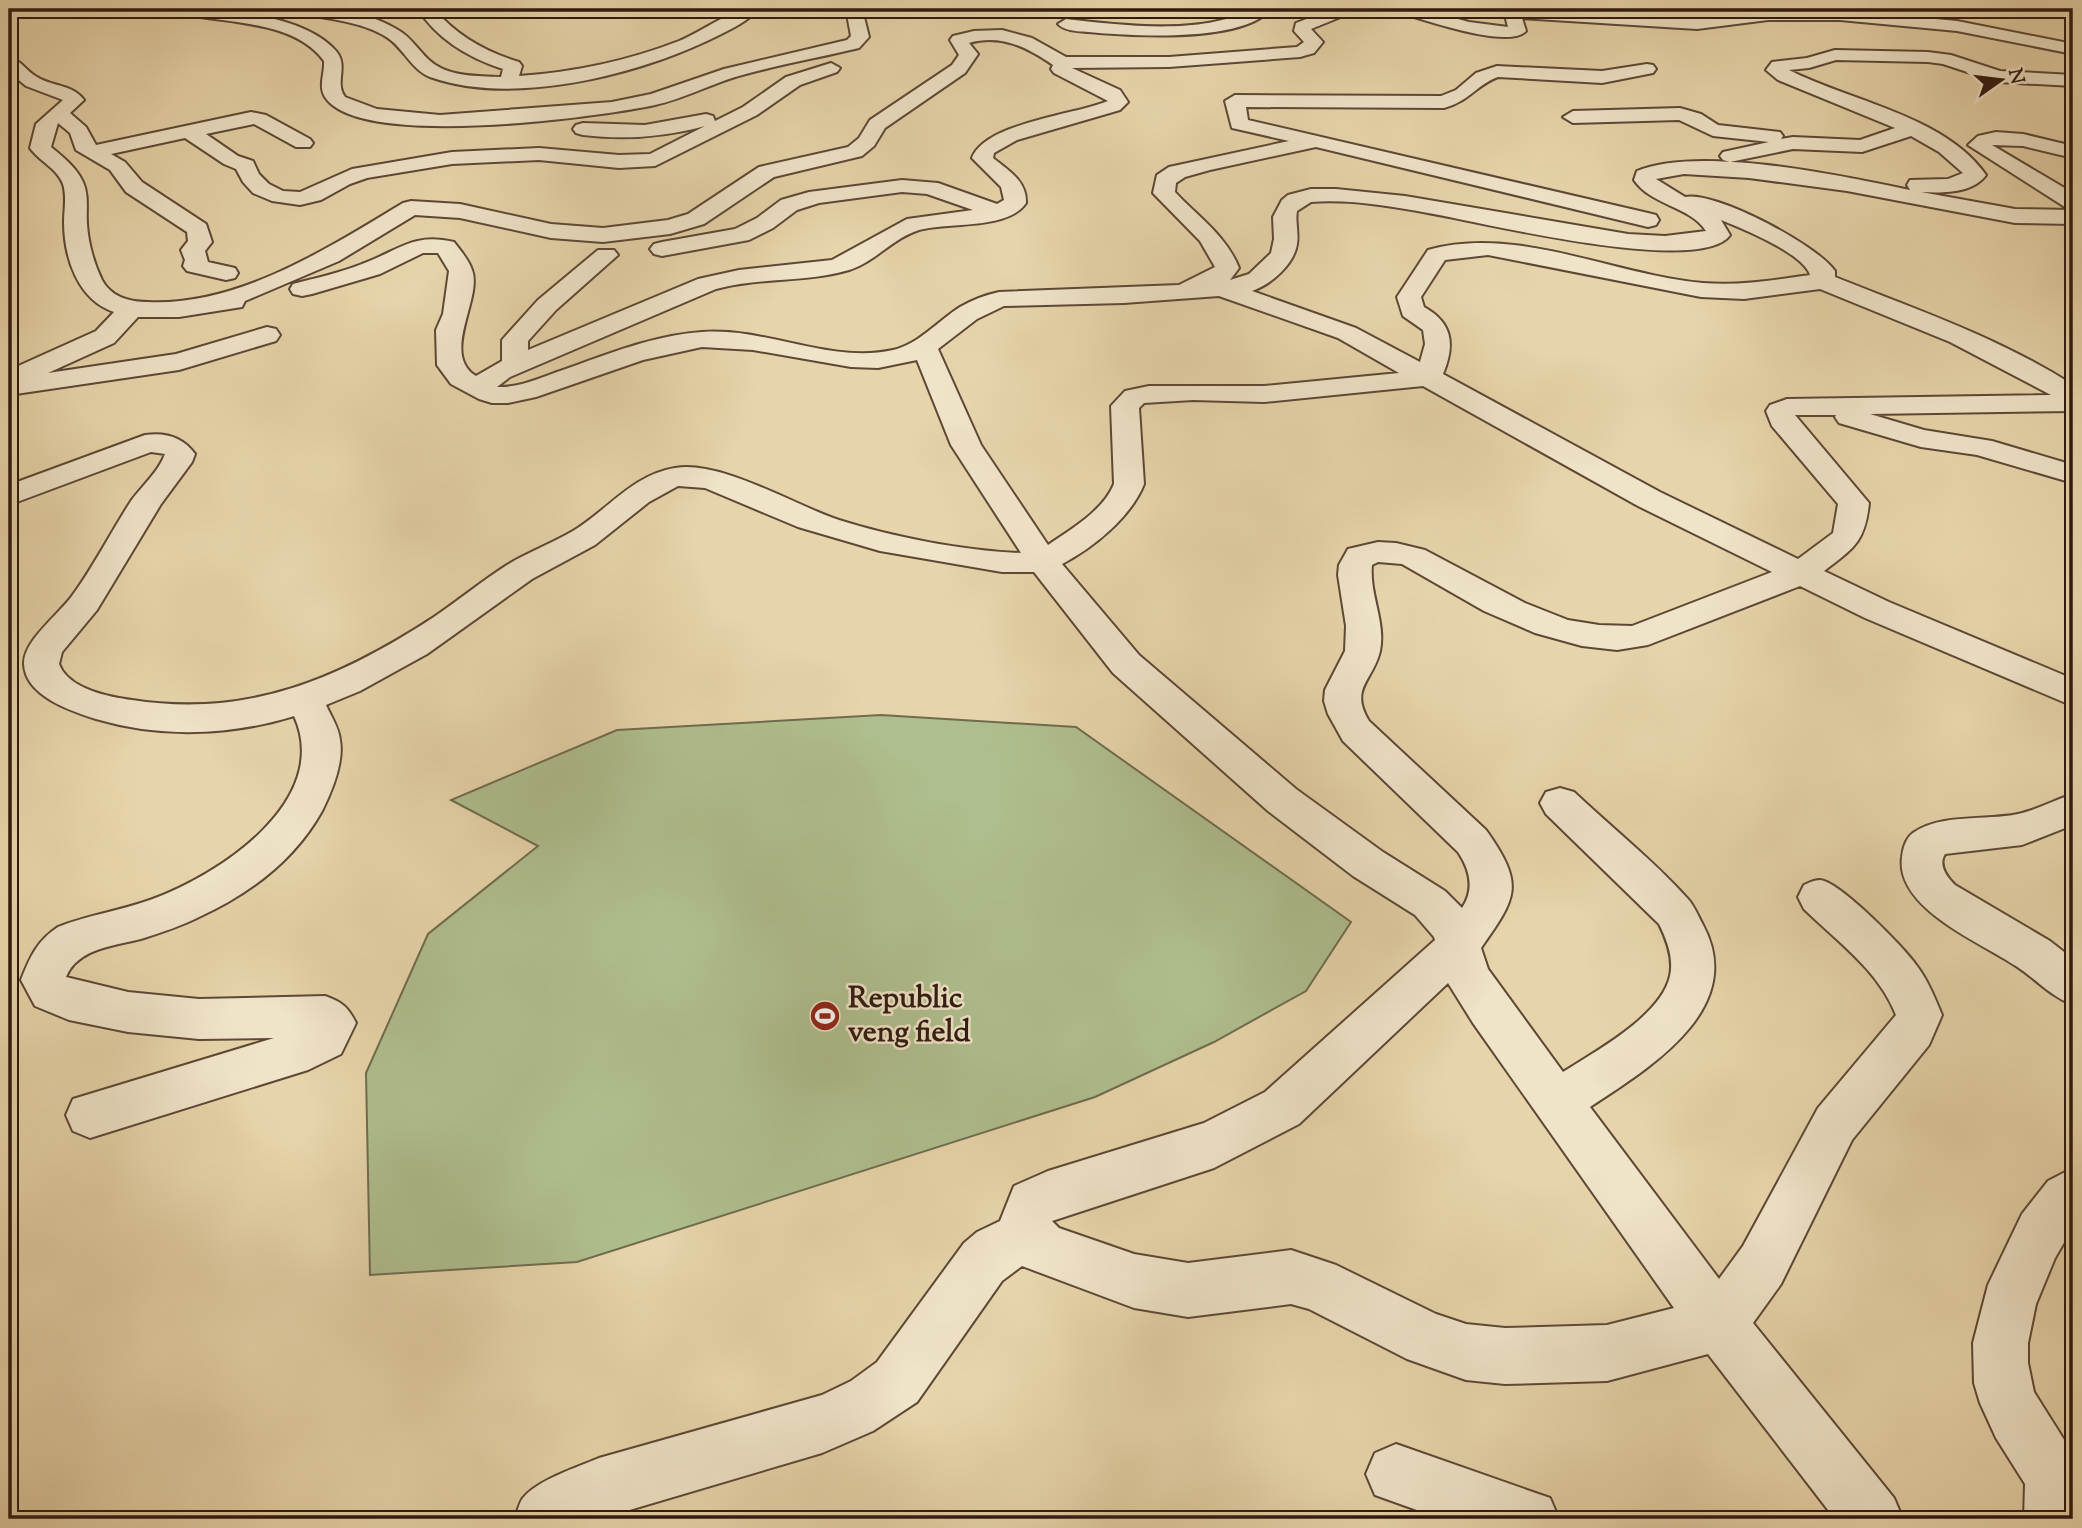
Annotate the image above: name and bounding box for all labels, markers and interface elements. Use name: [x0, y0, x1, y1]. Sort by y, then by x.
north arrow: [1966, 46, 2036, 116]
text: N: [2000, 66, 2030, 87]
place label: Republic veng field: [848, 978, 970, 1055]
sports icon: Republic veng field: [808, 999, 842, 1033]

